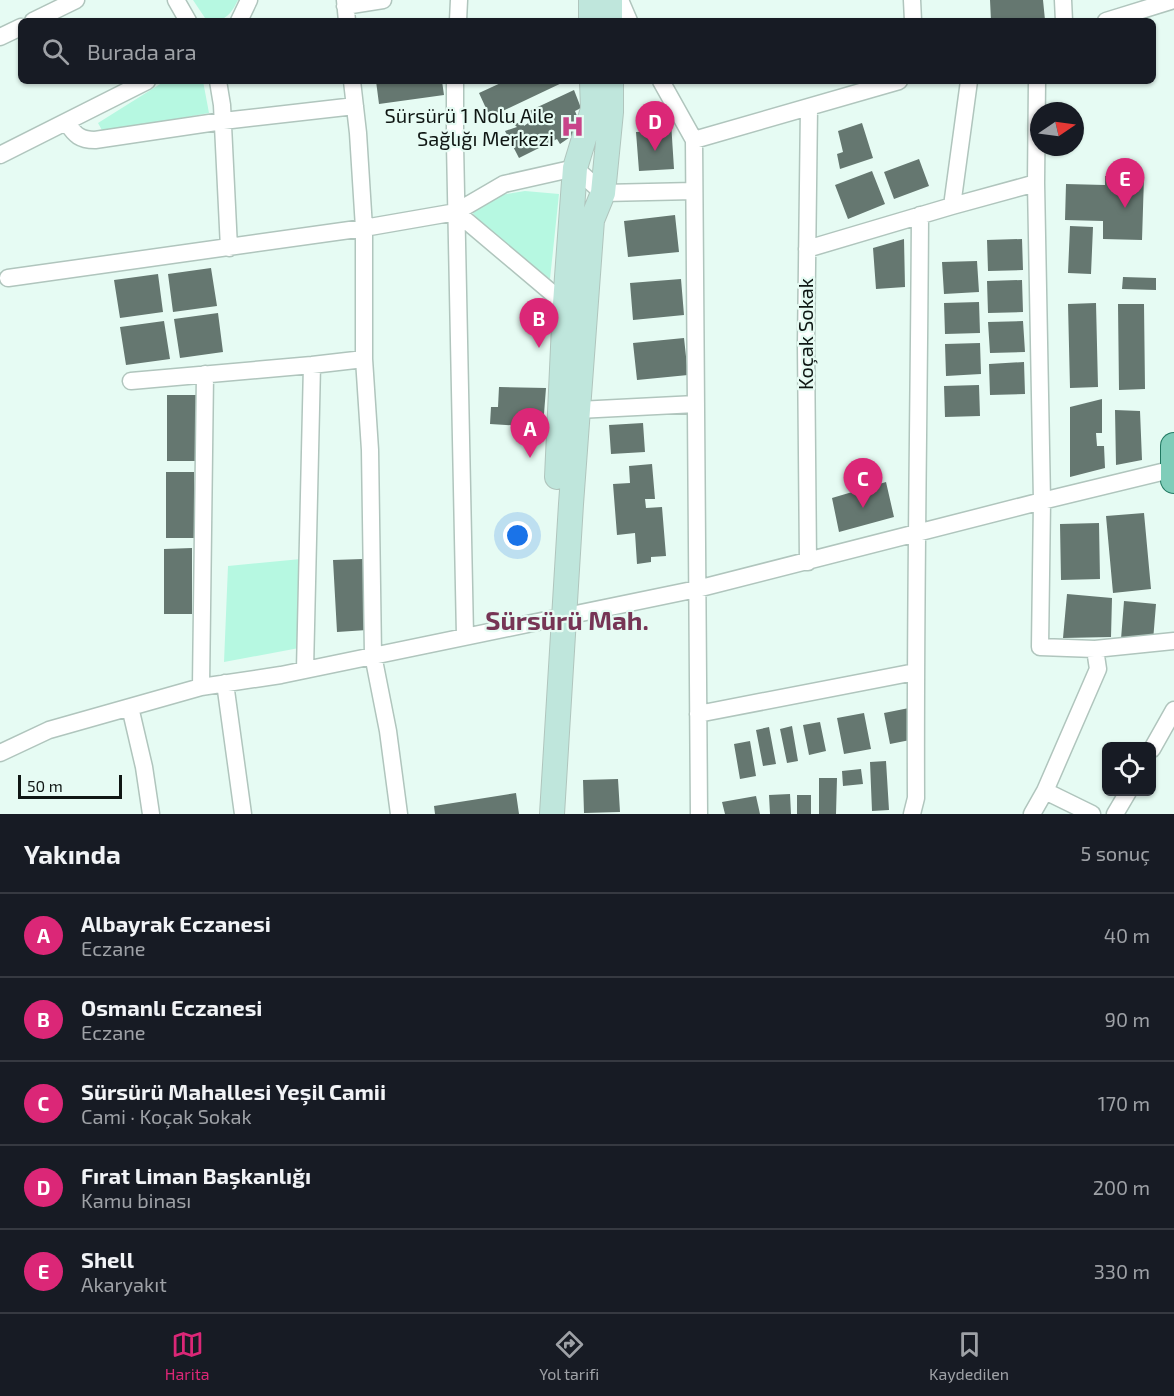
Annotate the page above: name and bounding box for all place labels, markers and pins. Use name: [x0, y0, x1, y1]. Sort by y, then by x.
pin: D: [636, 102, 674, 151]
place label: Sürsürü 1 Nolu Aile Sağlığı Merkezi: [385, 103, 554, 150]
hospital icon: Sürsürü 1 Nolu Aile Sağlığı Merkezi: [559, 114, 585, 140]
pin: E: [1106, 158, 1144, 208]
pin: B: [520, 298, 558, 348]
pin: A: [510, 408, 550, 458]
pin: C: [844, 458, 882, 508]

